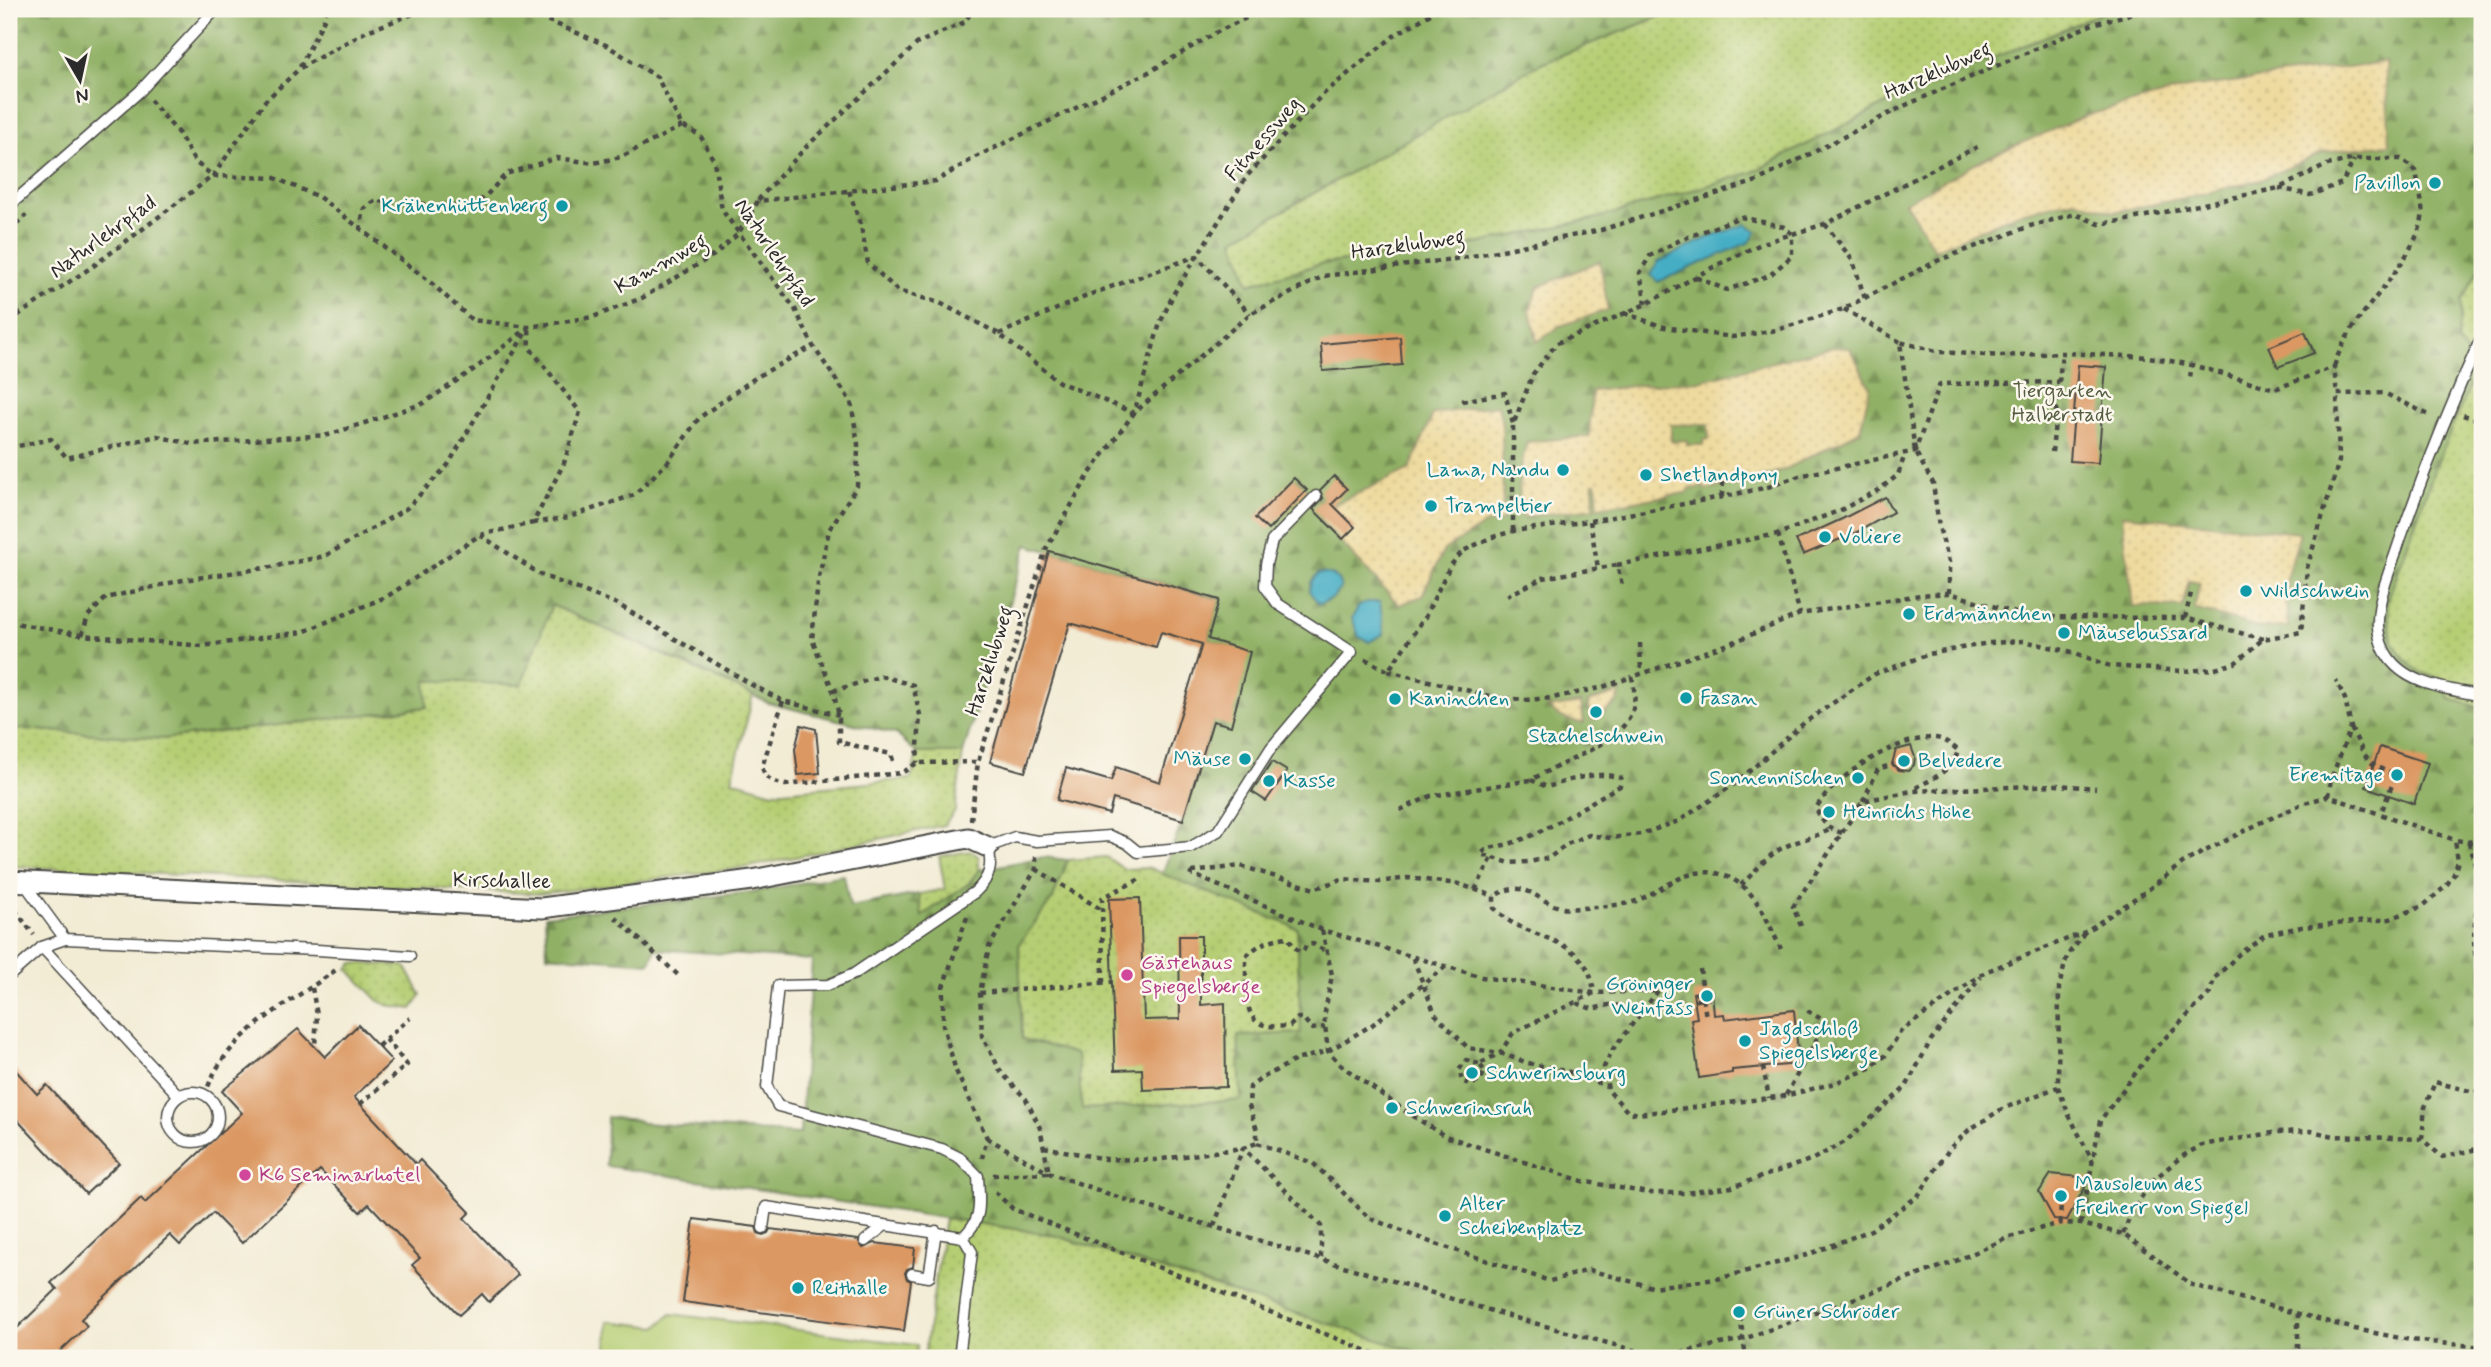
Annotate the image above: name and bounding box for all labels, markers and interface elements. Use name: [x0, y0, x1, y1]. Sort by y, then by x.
street label: Harzklubweg: [1880, 35, 1997, 109]
north arrow: [46, 46, 116, 116]
text: N: [74, 82, 91, 109]
street label: Fitnessweg: [1218, 91, 1308, 187]
place label: Pavillon: [2354, 169, 2421, 197]
marker: Pavillon: [2427, 175, 2443, 191]
street label: Naturlehrpfad: [44, 189, 162, 285]
place label: Krähenhüttenberg: [381, 192, 548, 222]
street label: Naturlehrpfad: [727, 193, 821, 313]
marker: Krähenhüttenberg: [554, 198, 570, 214]
street label: Harzklubweg: [1349, 223, 1467, 269]
street label: Kammweg: [610, 227, 713, 303]
park label: Tiergarten Halberstadt: [2011, 377, 2113, 429]
place label: Lama, Nandu: [1427, 456, 1549, 484]
place label: Shetlandpony: [1660, 461, 1778, 489]
marker: Lama, Nandu: [1555, 462, 1571, 478]
marker: Shetlandpony: [1638, 467, 1654, 483]
place label: Trampeltier: [1445, 492, 1553, 520]
marker: Trampeltier: [1423, 498, 1439, 514]
place label: Voliere: [1839, 523, 1902, 551]
marker: Voliere: [1817, 529, 1833, 545]
place label: Wildschwein: [2260, 577, 2369, 605]
marker: Wildschwein: [2238, 583, 2254, 599]
place label: Erdmännchen: [1923, 600, 2052, 628]
street label: Harzklubweg: [959, 602, 1023, 720]
marker: Erdmännchen: [1901, 606, 1917, 622]
place label: Mäusebussard: [2078, 619, 2208, 647]
marker: Mäusebussard: [2056, 625, 2072, 641]
place label: Fasan: [1700, 684, 1758, 712]
place label: Kaninchen: [1409, 685, 1509, 713]
marker: Fasan: [1678, 690, 1694, 706]
marker: Kaninchen: [1387, 691, 1403, 707]
marker: Stachelschwein: [1588, 704, 1604, 720]
place label: Stachelschwein: [1528, 722, 1664, 750]
place label: Mäuse: [1173, 745, 1231, 773]
place label: Belvedere: [1918, 747, 2002, 775]
marker: Mäuse: [1237, 751, 1253, 767]
marker: Belvedere: [1896, 753, 1912, 769]
place label: Eremitage: [2289, 761, 2383, 789]
place label: Sonnennischen: [1709, 764, 1844, 792]
place label: Kasse: [1283, 767, 1336, 795]
marker: Eremitage: [2389, 767, 2405, 783]
marker: Sonnennischen: [1850, 770, 1866, 786]
marker: Kasse: [1261, 773, 1277, 789]
place label: Heinrichs Höhe: [1843, 798, 1972, 826]
marker: Heinrichs Höhe: [1821, 804, 1837, 820]
street label: Kirschallee: [453, 866, 551, 896]
place label: Gästehaus Spiegelsberge: [1141, 949, 1261, 1003]
marker: Gästehaus Spiegelsberge: [1119, 967, 1135, 983]
place label: Gröninger Weinfass: [1606, 970, 1693, 1022]
marker: Gröninger Weinfass: [1699, 988, 1715, 1004]
place label: Jagdschloß Spiegelsberge: [1759, 1015, 1879, 1069]
marker: Jagdschloß Spiegelsberge: [1737, 1033, 1753, 1049]
place label: Schwerinsburg: [1486, 1059, 1626, 1087]
marker: Schwerinsburg: [1464, 1065, 1480, 1081]
place label: Schwerinsruh: [1406, 1094, 1532, 1122]
marker: Schwerinsruh: [1384, 1100, 1400, 1116]
place label: K6 Seminarhotel: [259, 1161, 420, 1189]
marker: K6 Seminarhotel: [237, 1167, 253, 1183]
place label: Mausoleum des Freiherr von Spiegel: [2075, 1170, 2248, 1224]
marker: Mausoleum des Freiherr von Spiegel: [2053, 1188, 2069, 1204]
place label: Alter Scheibenplatz: [1459, 1190, 1583, 1242]
marker: Alter Scheibenplatz: [1437, 1208, 1453, 1224]
place label: Reithalle: [812, 1274, 888, 1302]
marker: Reithalle: [790, 1280, 806, 1296]
place label: Grüner Schröder: [1753, 1298, 1900, 1326]
marker: Grüner Schröder: [1731, 1304, 1747, 1320]

